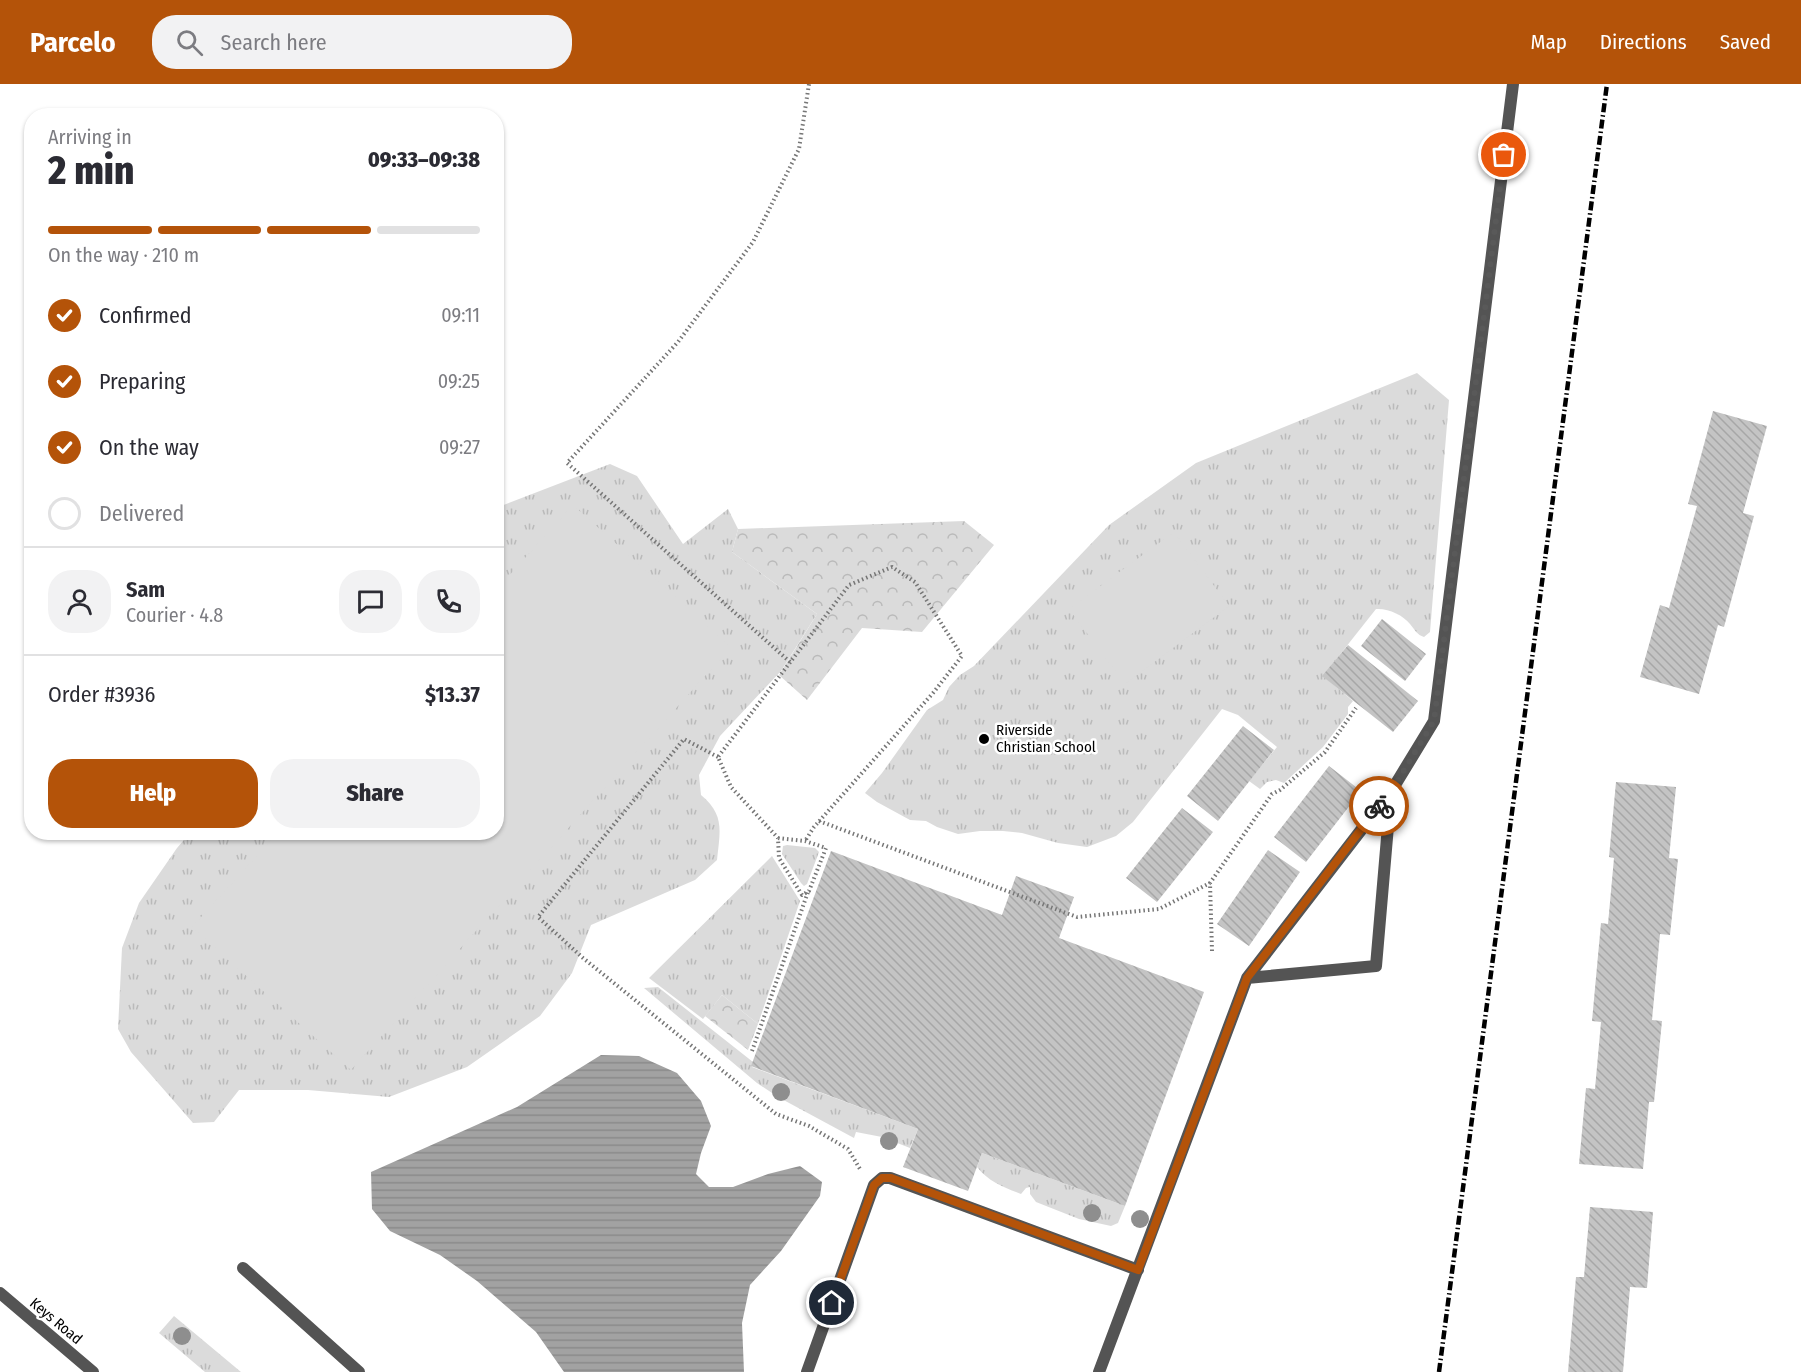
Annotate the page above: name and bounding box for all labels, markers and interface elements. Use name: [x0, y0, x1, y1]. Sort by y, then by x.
search box: [152, 15, 572, 69]
text: Parcelo: [30, 26, 116, 59]
icon: search: [173, 26, 206, 59]
text: Search here: [221, 29, 327, 56]
text: Map: [1530, 29, 1567, 55]
text: Directions: [1600, 29, 1687, 55]
text: Saved: [1720, 29, 1771, 55]
text: Arriving in: [48, 125, 132, 149]
pin: [1478, 129, 1529, 180]
icon: bag: [1487, 138, 1520, 171]
text: 09:33–09:38: [368, 146, 480, 173]
text: 2 min: [48, 148, 134, 194]
text: On the way · 210 m: [48, 243, 199, 267]
icon: check: [48, 299, 81, 332]
text: Confirmed: [99, 302, 192, 329]
text: 09:11: [441, 303, 480, 327]
icon: check: [48, 365, 81, 398]
text: Preparing: [99, 368, 185, 395]
text: 09:25: [438, 369, 480, 393]
icon: check: [48, 431, 81, 464]
text: On the way: [99, 434, 199, 461]
text: 09:27: [439, 435, 480, 459]
text: Delivered: [99, 500, 184, 527]
button: person: [48, 570, 111, 633]
button: chat: [339, 570, 402, 633]
button: phone: [417, 570, 480, 633]
text: Sam: [126, 576, 165, 603]
text: Courier · 4.8: [126, 603, 223, 627]
text: Order #3936: [48, 681, 155, 708]
text: $13.37: [425, 681, 480, 708]
place label: Riverside Christian School: [996, 721, 1096, 756]
marker: Riverside Christian School: [977, 732, 991, 746]
button: Help: [48, 759, 258, 828]
button: Share: [270, 759, 480, 828]
courier: [1349, 776, 1409, 836]
icon: bike: [1363, 790, 1396, 823]
pin: [806, 1277, 857, 1328]
icon: home: [815, 1286, 848, 1319]
street label: Keys Road: [26, 1294, 86, 1348]

